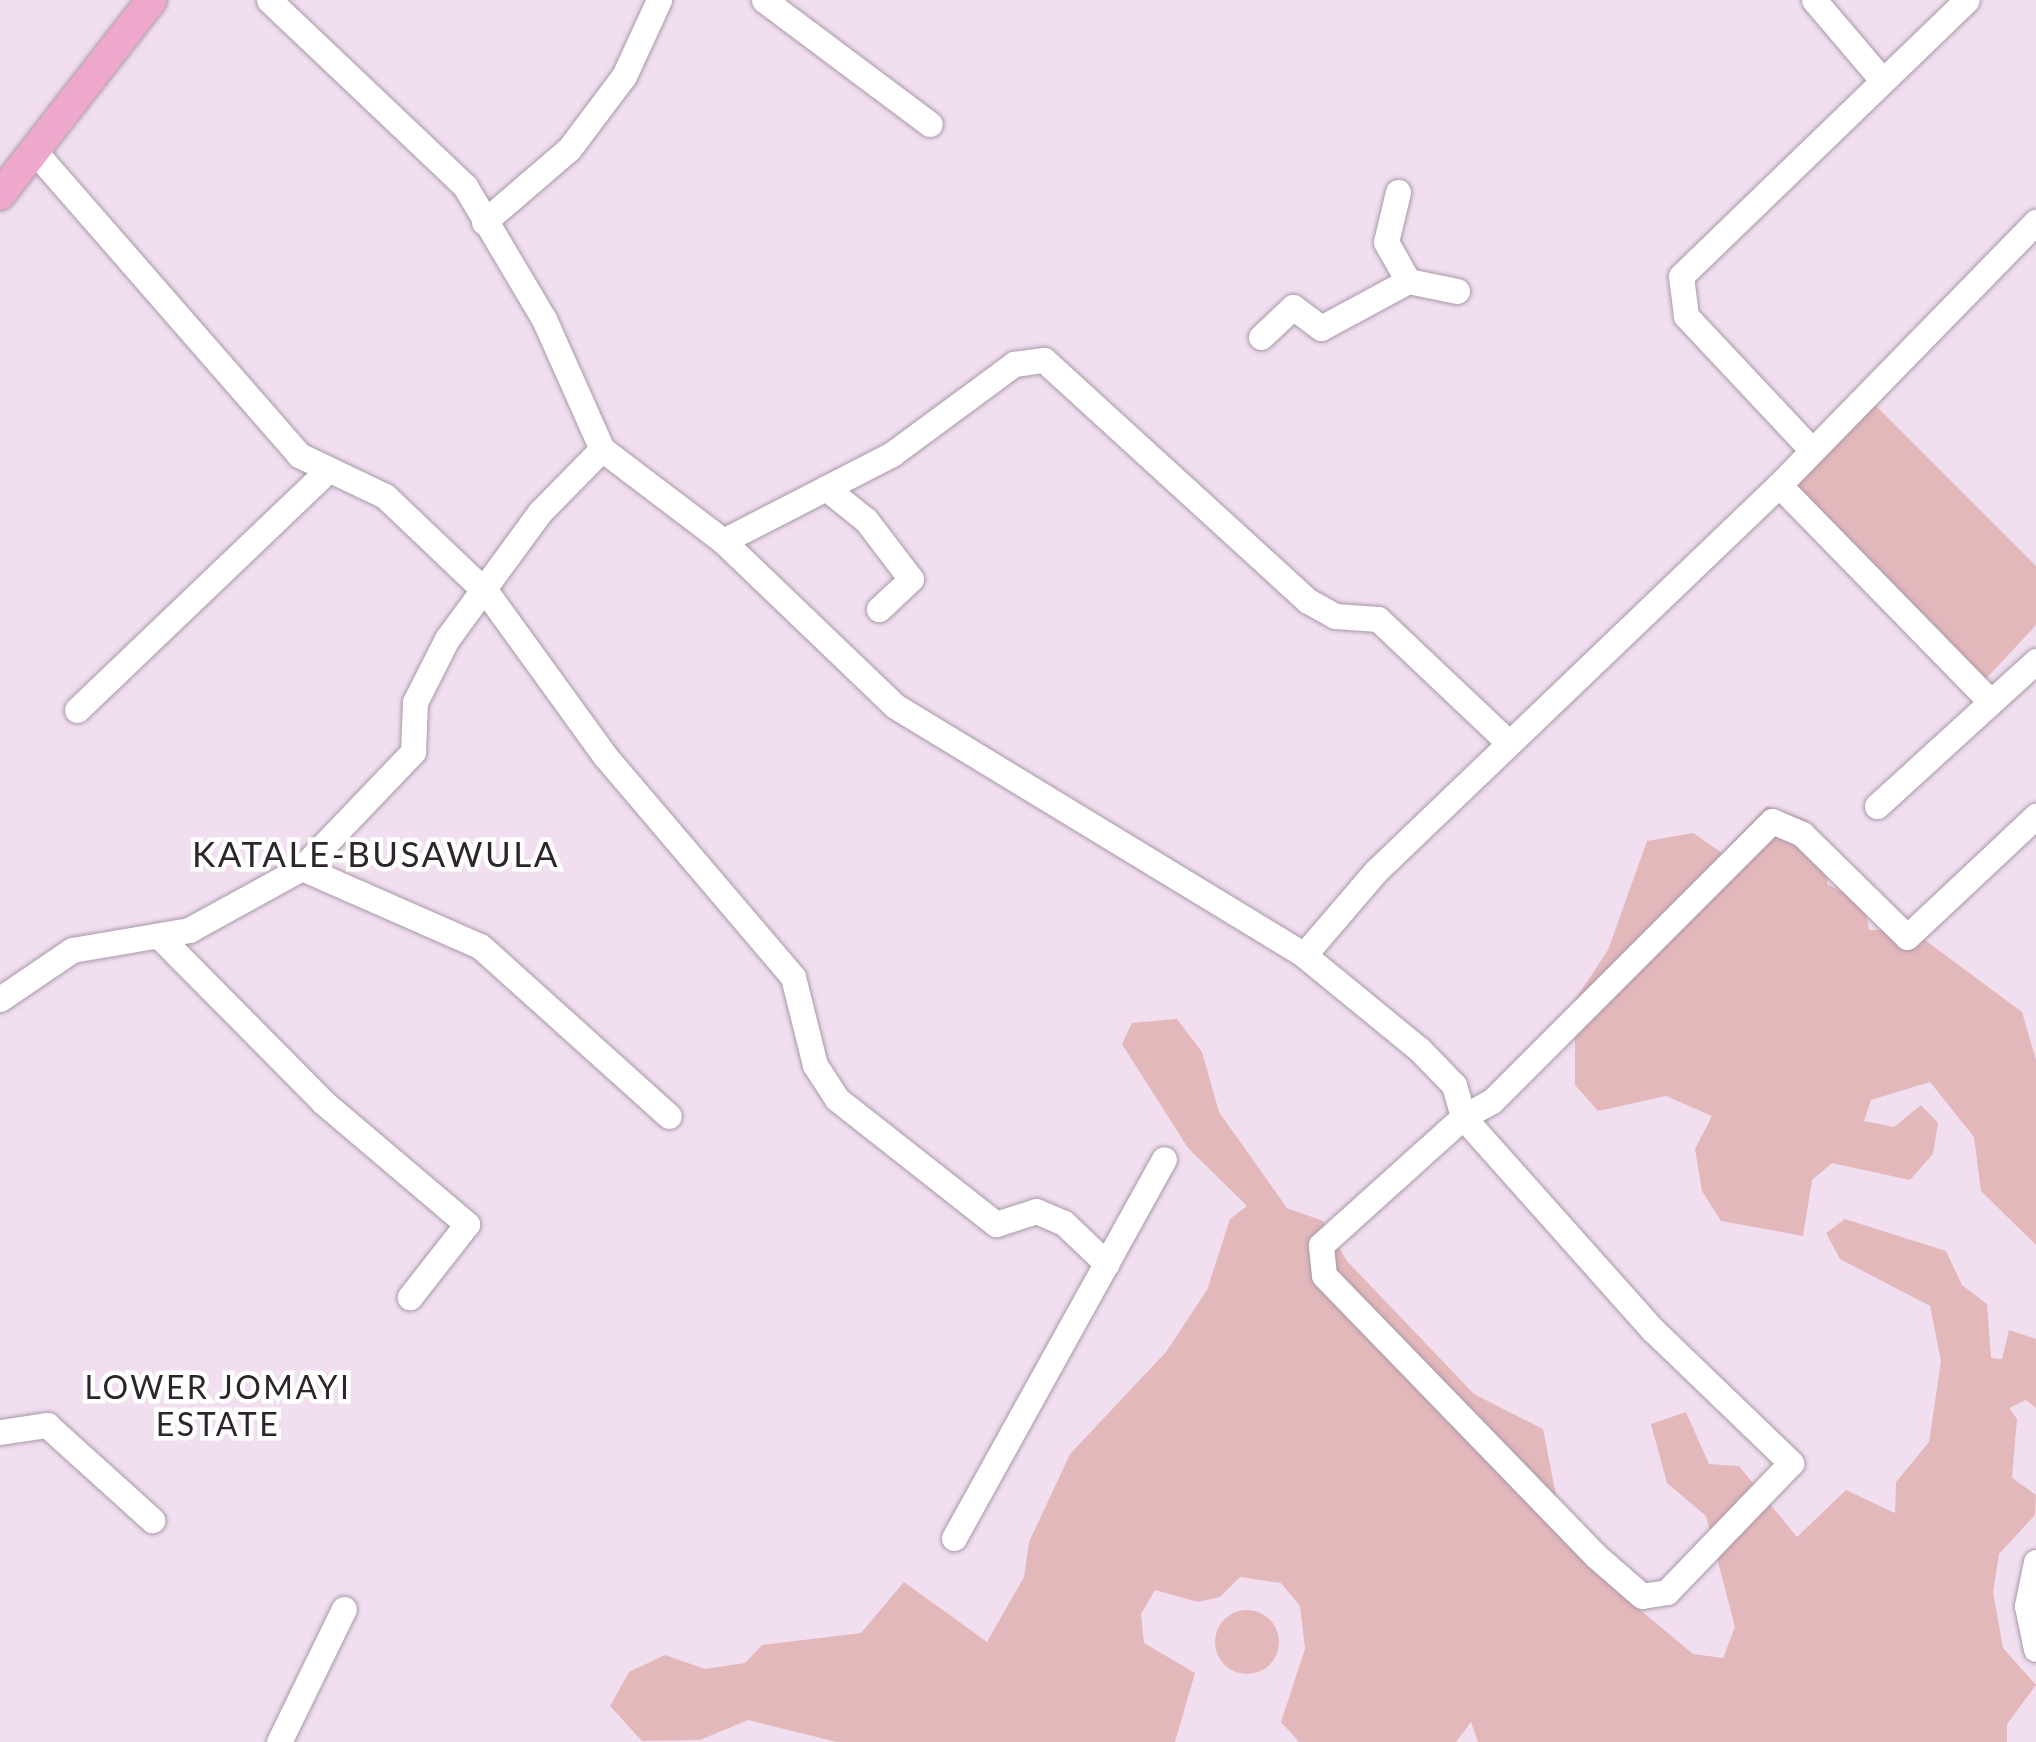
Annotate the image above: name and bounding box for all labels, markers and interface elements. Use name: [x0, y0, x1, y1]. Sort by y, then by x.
district label: KATALE-BUSAWULA: [192, 832, 560, 874]
district label: LOWER JOMAYI ESTATE: [84, 1369, 352, 1444]

